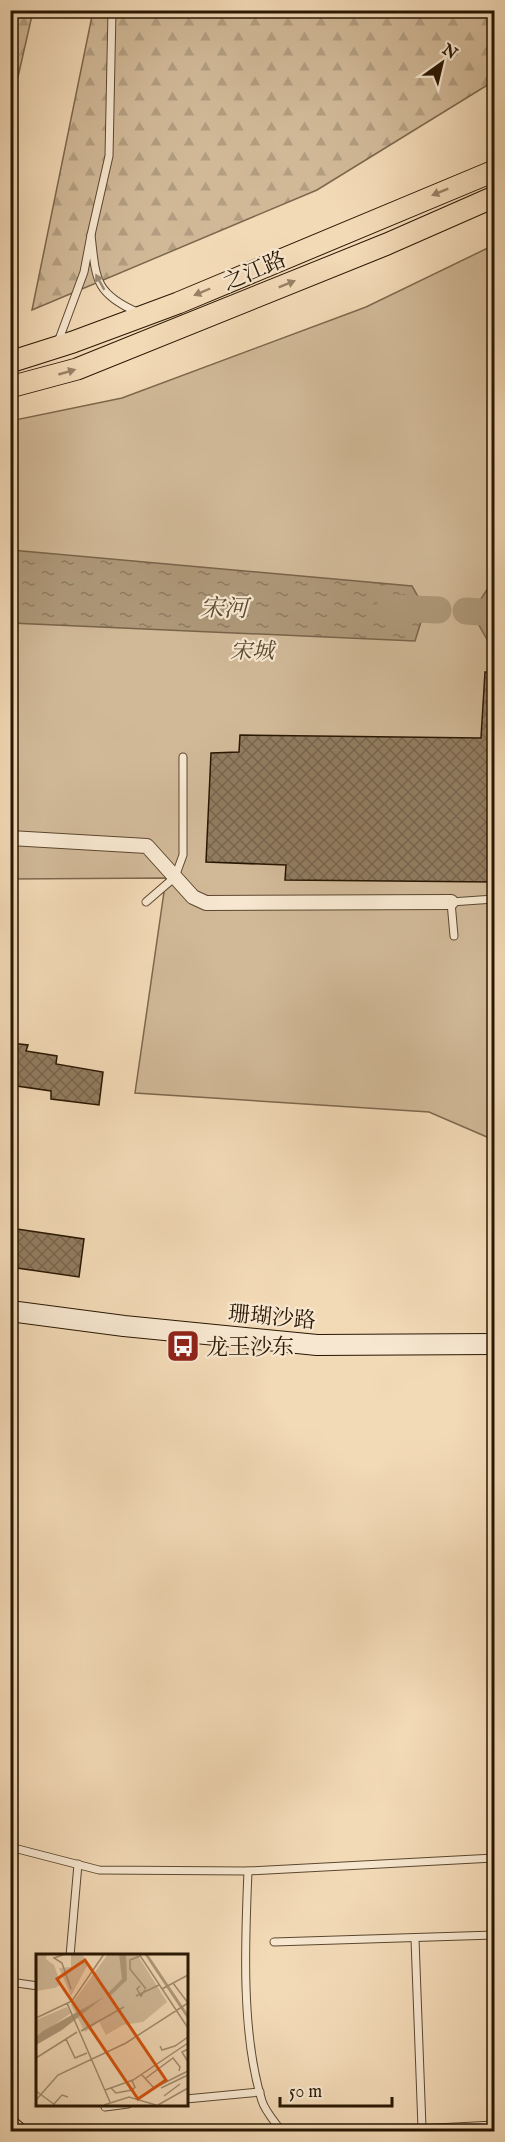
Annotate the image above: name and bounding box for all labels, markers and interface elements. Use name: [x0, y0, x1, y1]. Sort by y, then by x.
north arrow: [412, 33, 472, 93]
text: N: [437, 40, 461, 64]
one-way arrow: [431, 188, 449, 197]
street label: 之江路: [219, 246, 291, 298]
one-way arrow: [96, 273, 106, 290]
one-way arrow: [278, 279, 296, 288]
one-way arrow: [193, 287, 211, 297]
one-way arrow: [58, 366, 76, 376]
water label: 宋河: [200, 594, 252, 625]
park label: 宋城: [230, 638, 277, 666]
street label: 珊瑚沙路: [227, 1300, 317, 1336]
bus stop icon: 龙王沙东: [165, 1328, 201, 1364]
place label: 龙王沙东: [206, 1334, 294, 1362]
inset map: [36, 1954, 188, 2106]
scale bar: [280, 2070, 392, 2108]
text: 50 m: [289, 2081, 322, 2104]

